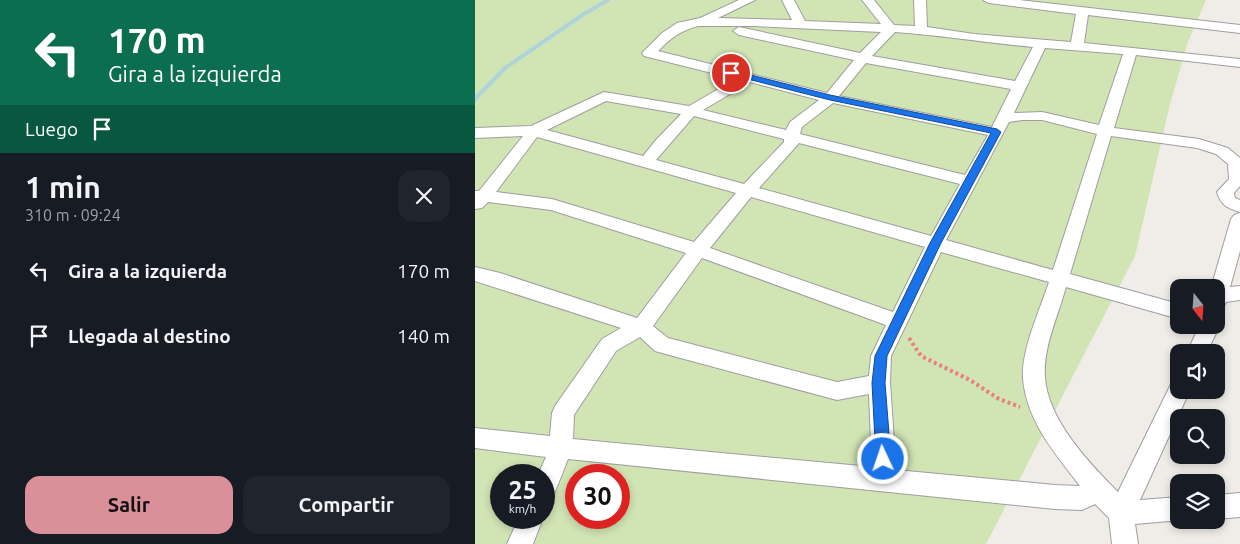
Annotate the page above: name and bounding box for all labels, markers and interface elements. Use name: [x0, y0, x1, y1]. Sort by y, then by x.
icon: left: [25, 20, 90, 85]
text: 170 m: [108, 20, 206, 60]
pin: [710, 52, 752, 94]
icon: arrive: [717, 59, 745, 87]
text: Gira a la izquierda: [108, 61, 282, 86]
icon: arrive: [88, 115, 116, 143]
text: Luego: [25, 118, 78, 140]
text: 1 min: [25, 170, 101, 204]
button: close: [398, 170, 450, 222]
text: 310 m · 09:24: [25, 206, 121, 224]
icon: left: [25, 257, 53, 285]
text: Gira a la izquierda: [68, 260, 227, 282]
text: 170 m: [397, 260, 450, 282]
north arrow: [1170, 279, 1225, 334]
map controls: [1170, 279, 1225, 529]
icon: arrive: [25, 322, 53, 350]
text: Llegada al destino: [68, 325, 231, 347]
text: 140 m: [397, 325, 450, 347]
button: sound: [1170, 344, 1225, 399]
button: search: [1170, 409, 1225, 464]
position arrow: [856, 432, 908, 484]
speed limit sign: 30: [565, 464, 630, 529]
button: layers: [1170, 474, 1225, 529]
button: Salir: [25, 476, 233, 534]
button: Compartir: [243, 476, 450, 534]
text: 25: [508, 476, 537, 504]
text: km/h: [509, 502, 536, 515]

